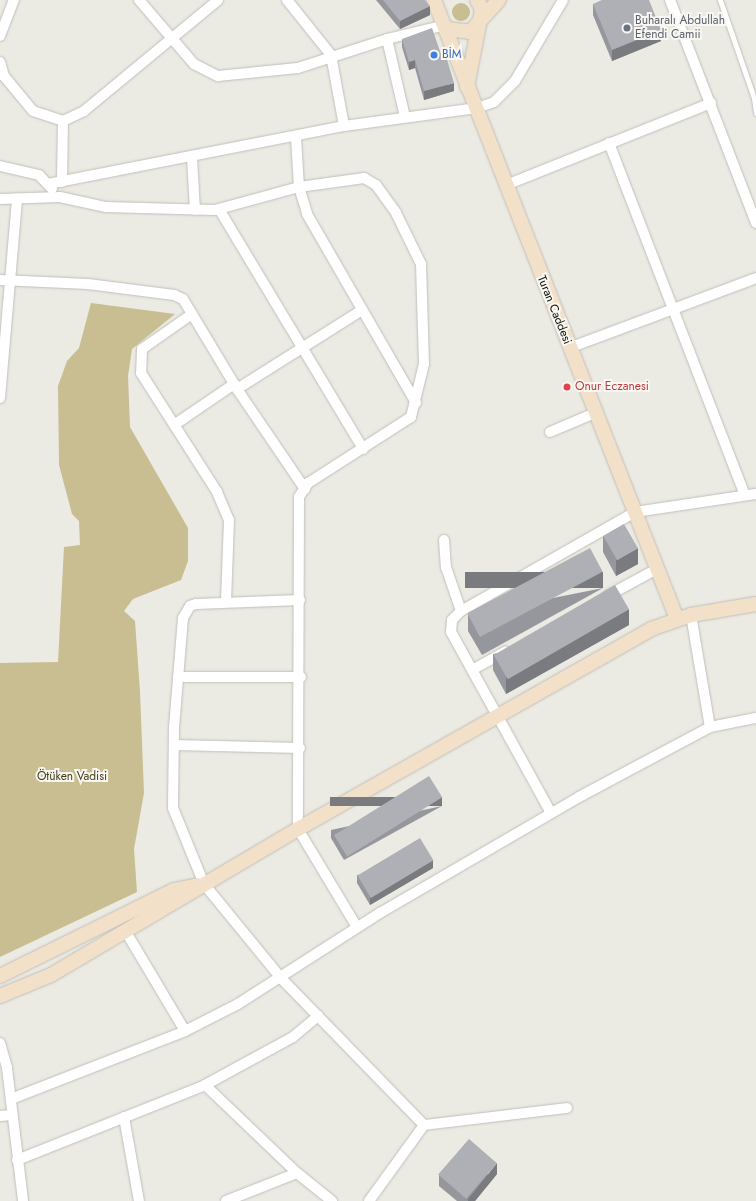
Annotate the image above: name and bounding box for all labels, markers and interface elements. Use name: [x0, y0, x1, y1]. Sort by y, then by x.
place label: Buharalı Abdullah Efendi Camii: [635, 14, 725, 42]
marker: Buharalı Abdullah Efendi Camii: [622, 23, 632, 33]
place label: BİM: [442, 48, 461, 62]
marker: BİM: [429, 50, 439, 60]
street label: Turan Caddesi: [534, 274, 574, 346]
place label: Onur Eczanesi: [575, 380, 649, 394]
marker: Onur Eczanesi: [562, 382, 572, 392]
park label: Ötüken Vadisi: [37, 770, 107, 784]

